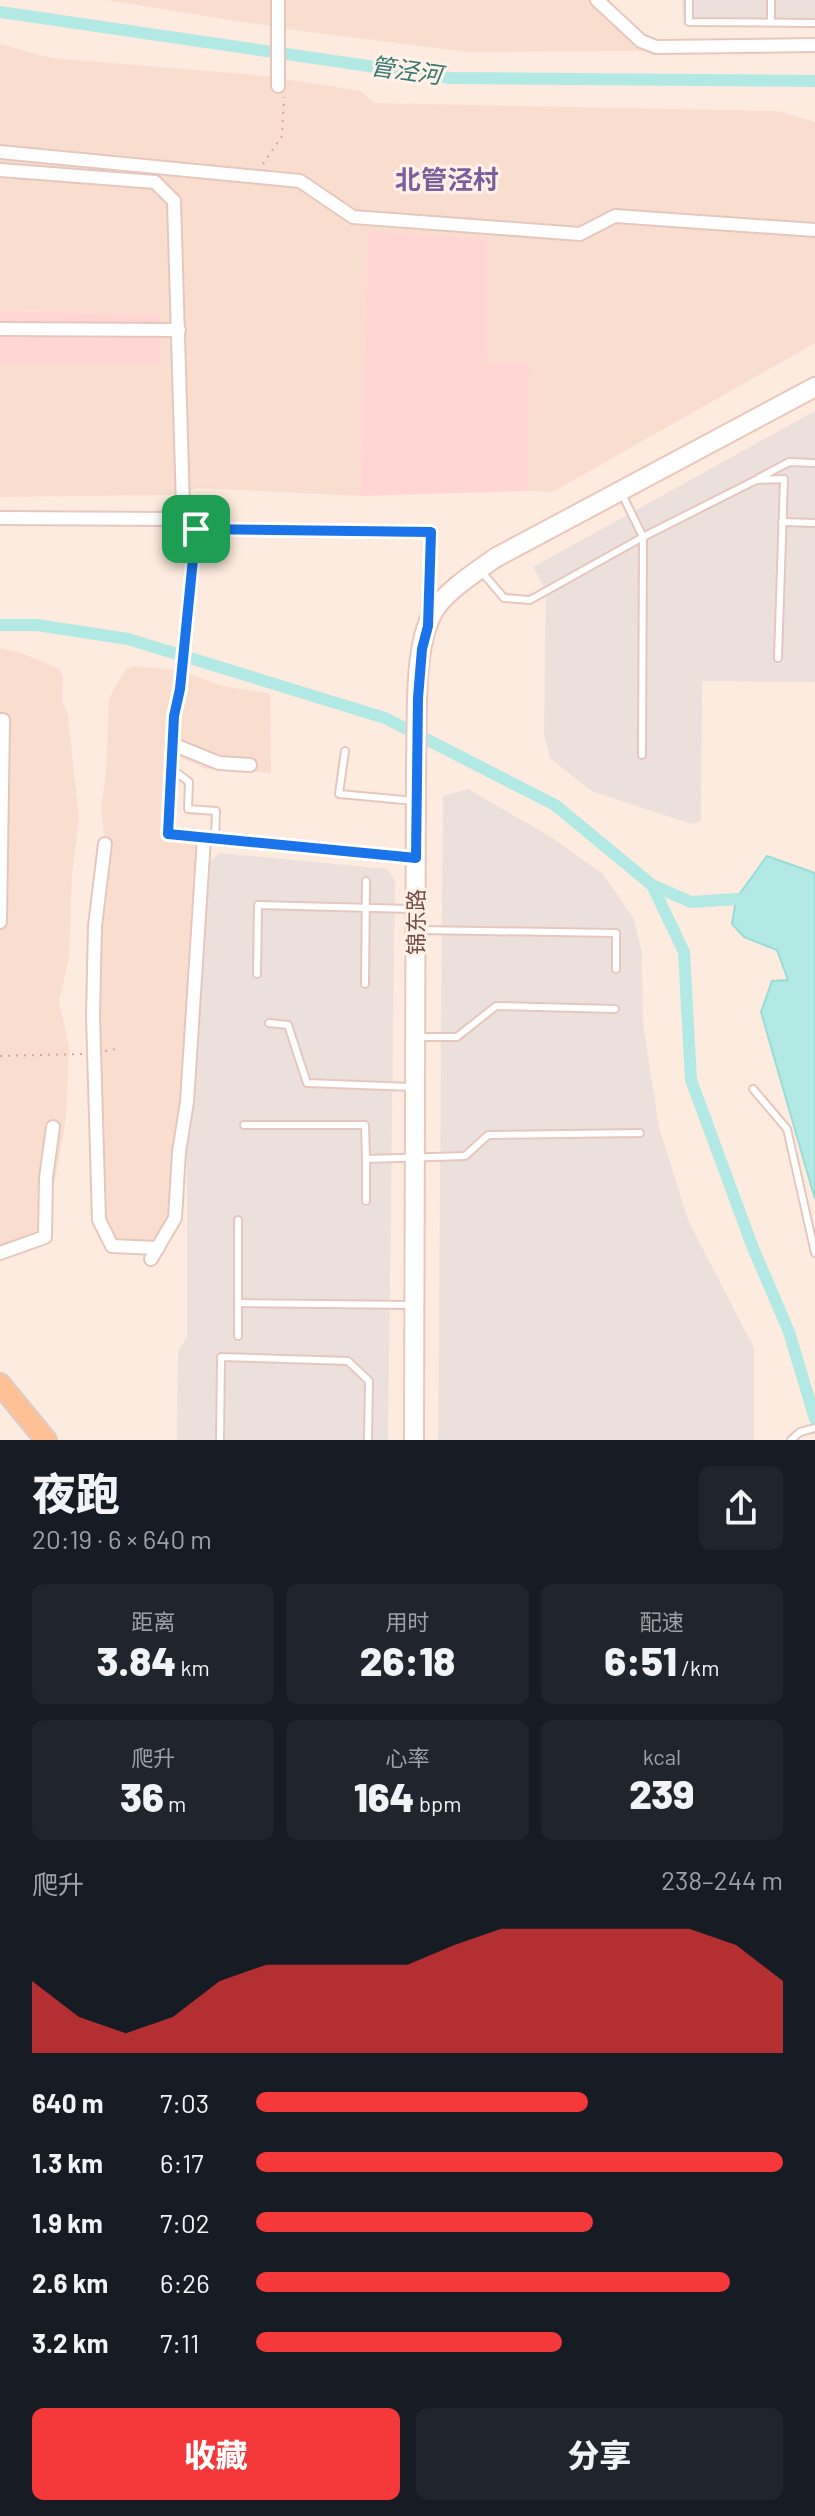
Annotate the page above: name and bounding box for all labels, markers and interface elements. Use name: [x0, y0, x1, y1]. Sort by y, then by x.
water label: 管泾河: [369, 50, 448, 89]
district label: 北管泾村: [395, 163, 499, 194]
pin: [162, 495, 230, 563]
icon: arrive: [174, 507, 218, 551]
street label: 锦东路: [402, 889, 428, 955]
text: 夜跑: [32, 1466, 120, 1519]
button: share: [699, 1466, 783, 1550]
text: 20:19 · 6 × 640 m: [32, 1523, 212, 1554]
text: 距离: [131, 1608, 175, 1634]
text: 用时: [385, 1608, 430, 1634]
text: 配速: [640, 1608, 684, 1634]
text: 3.84: [97, 1636, 176, 1684]
text: 26:18: [360, 1636, 455, 1684]
text: 6:51: [604, 1636, 677, 1684]
text: km: [176, 1654, 210, 1680]
text: /km: [677, 1654, 719, 1680]
text: kcal: [643, 1743, 681, 1769]
text: 爬升: [131, 1744, 175, 1770]
text: 心率: [385, 1744, 430, 1770]
text: 239: [629, 1769, 694, 1817]
text: 36: [120, 1772, 164, 1820]
text: 164: [354, 1772, 415, 1820]
text: m: [164, 1790, 186, 1816]
text: bpm: [415, 1790, 461, 1816]
text: 238–244 m: [661, 1864, 783, 1895]
text: 爬升: [32, 1868, 84, 1899]
text: 640 m: [32, 2087, 103, 2118]
text: 7:03: [160, 2087, 209, 2118]
text: 1.3 km: [32, 2147, 103, 2178]
text: 6:17: [160, 2147, 204, 2178]
text: 1.9 km: [32, 2207, 103, 2238]
text: 7:02: [160, 2207, 210, 2238]
text: 2.6 km: [32, 2267, 108, 2298]
text: 6:26: [160, 2267, 210, 2298]
text: 3.2 km: [32, 2327, 108, 2358]
text: 7:11: [160, 2327, 199, 2358]
button: 收藏: [32, 2408, 400, 2500]
button: 分享: [416, 2408, 783, 2500]

